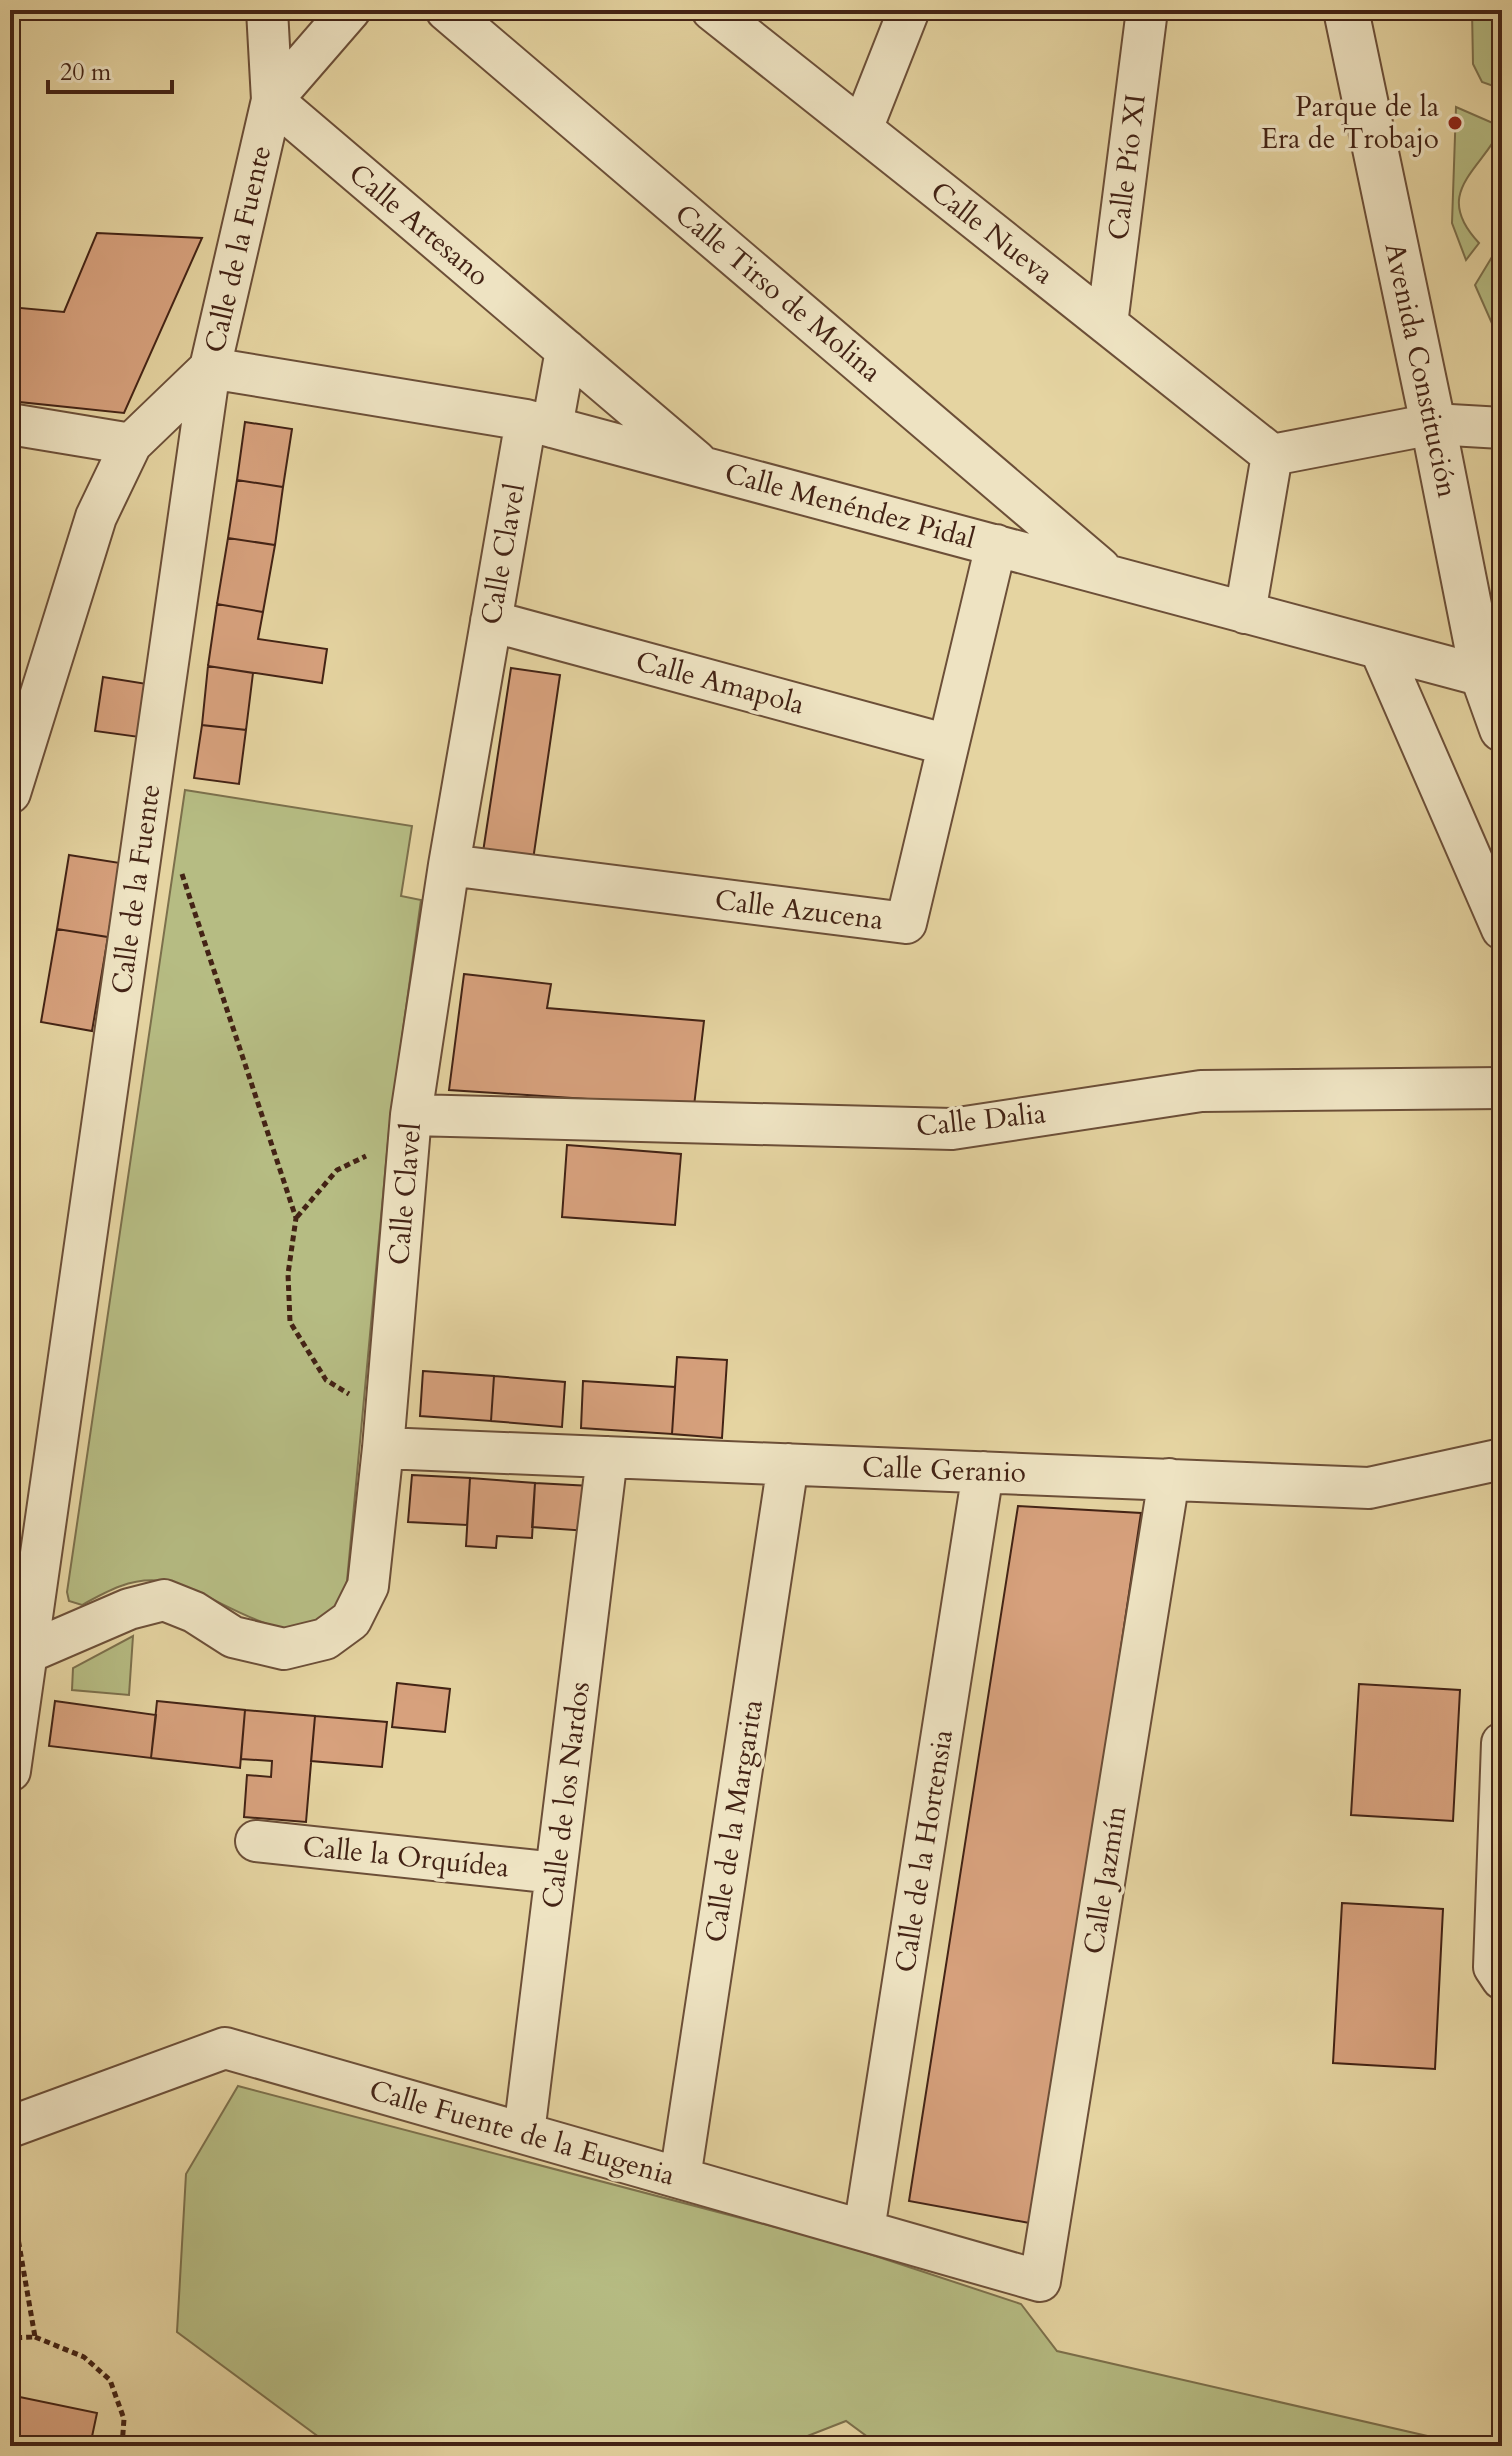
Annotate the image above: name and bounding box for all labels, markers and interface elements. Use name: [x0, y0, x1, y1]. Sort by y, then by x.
scale bar: [48, 44, 172, 94]
text: 20 m: [60, 56, 112, 89]
place label: Parque de la Era de Trobajo: [1261, 88, 1439, 158]
street label: Calle Pío XI: [1099, 92, 1155, 242]
marker: Parque de la Era de Trobajo: [1446, 114, 1464, 132]
street label: Calle de la Fuente: [196, 142, 280, 356]
street label: Calle Artesano: [341, 155, 497, 295]
street label: Calle Nueva: [923, 173, 1061, 293]
street label: Calle Tirso de Molina: [667, 195, 889, 391]
street label: Avenida Constitución: [1375, 239, 1467, 501]
street label: Calle Menéndez Pidal: [721, 454, 979, 558]
street label: Calle Clavel: [472, 480, 534, 628]
street label: Calle Amapola: [632, 642, 808, 724]
street label: Calle de la Fuente: [102, 782, 170, 996]
street label: Calle Azucena: [713, 881, 885, 939]
street label: Calle Dalia: [914, 1094, 1048, 1146]
street label: Calle Clavel: [380, 1121, 430, 1267]
street label: Calle Geranio: [861, 1448, 1027, 1492]
street label: Calle de los Nardos: [533, 1680, 599, 1910]
street label: Calle de la Margarita: [696, 1697, 772, 1945]
street label: Calle de la Hortensia: [886, 1727, 962, 1975]
street label: Calle Jazmín: [1075, 1803, 1135, 1957]
street label: Calle la Orquídea: [301, 1827, 511, 1887]
street label: Calle Fuente de la Eugenia: [365, 2071, 679, 2195]

